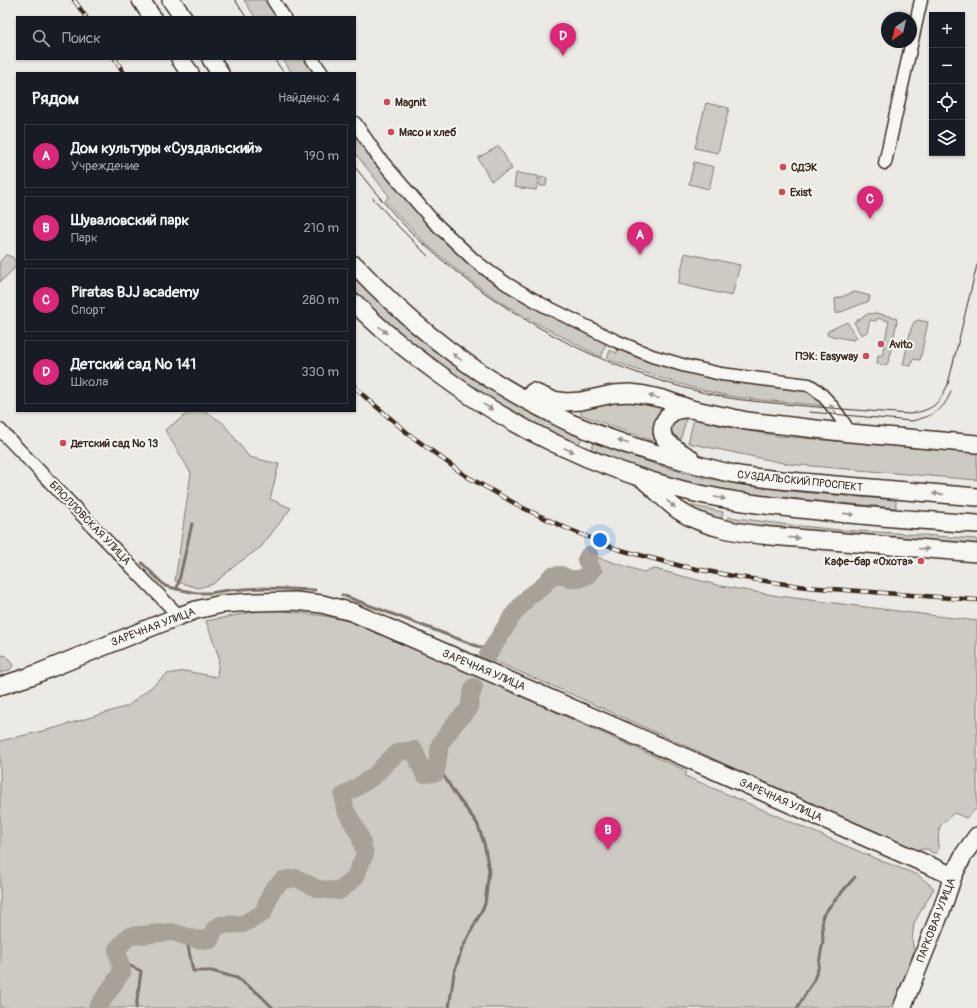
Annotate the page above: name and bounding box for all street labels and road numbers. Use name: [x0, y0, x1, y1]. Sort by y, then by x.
street label: СУЗДАЛЬСКИЙ ПРОСПЕКТ: [737, 468, 863, 494]
street label: БРЮЛЛОВСКАЯ УЛИЦА: [47, 478, 133, 568]
street label: ЗАРЕЧНАЯ УЛИЦА: [109, 605, 197, 649]
street label: ЗАРЕЧНАЯ УЛИЦА: [440, 647, 528, 693]
street label: ЗАРЕЧНАЯ УЛИЦА: [738, 776, 824, 824]
street label: ПАРКОВАЯ УЛИЦА: [914, 876, 958, 964]

